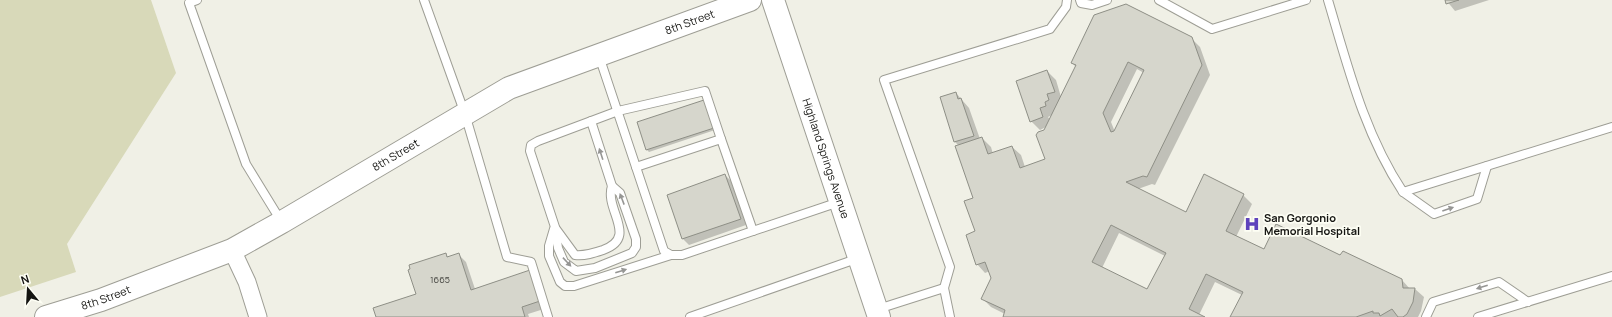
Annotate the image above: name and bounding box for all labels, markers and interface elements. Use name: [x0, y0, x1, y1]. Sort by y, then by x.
street label: 8th Street: [663, 6, 716, 38]
street label: Highland Springs Avenue: [799, 96, 854, 221]
street label: 8th Street: [369, 135, 421, 174]
one-way arrow: [598, 147, 604, 159]
one-way arrow: [618, 192, 624, 204]
one-way arrow: [1443, 205, 1455, 211]
place label: San Gorgonio Memorial Hospital: [1264, 210, 1360, 238]
hospital icon: San Gorgonio Memorial Hospital: [1243, 215, 1261, 233]
one-way arrow: [562, 258, 571, 267]
one-way arrow: [615, 268, 627, 274]
north arrow: [8, 269, 48, 309]
text: N: [19, 271, 31, 287]
house number: 1665: [430, 273, 450, 286]
street label: 8th Street: [79, 281, 133, 313]
one-way arrow: [1476, 284, 1488, 290]

